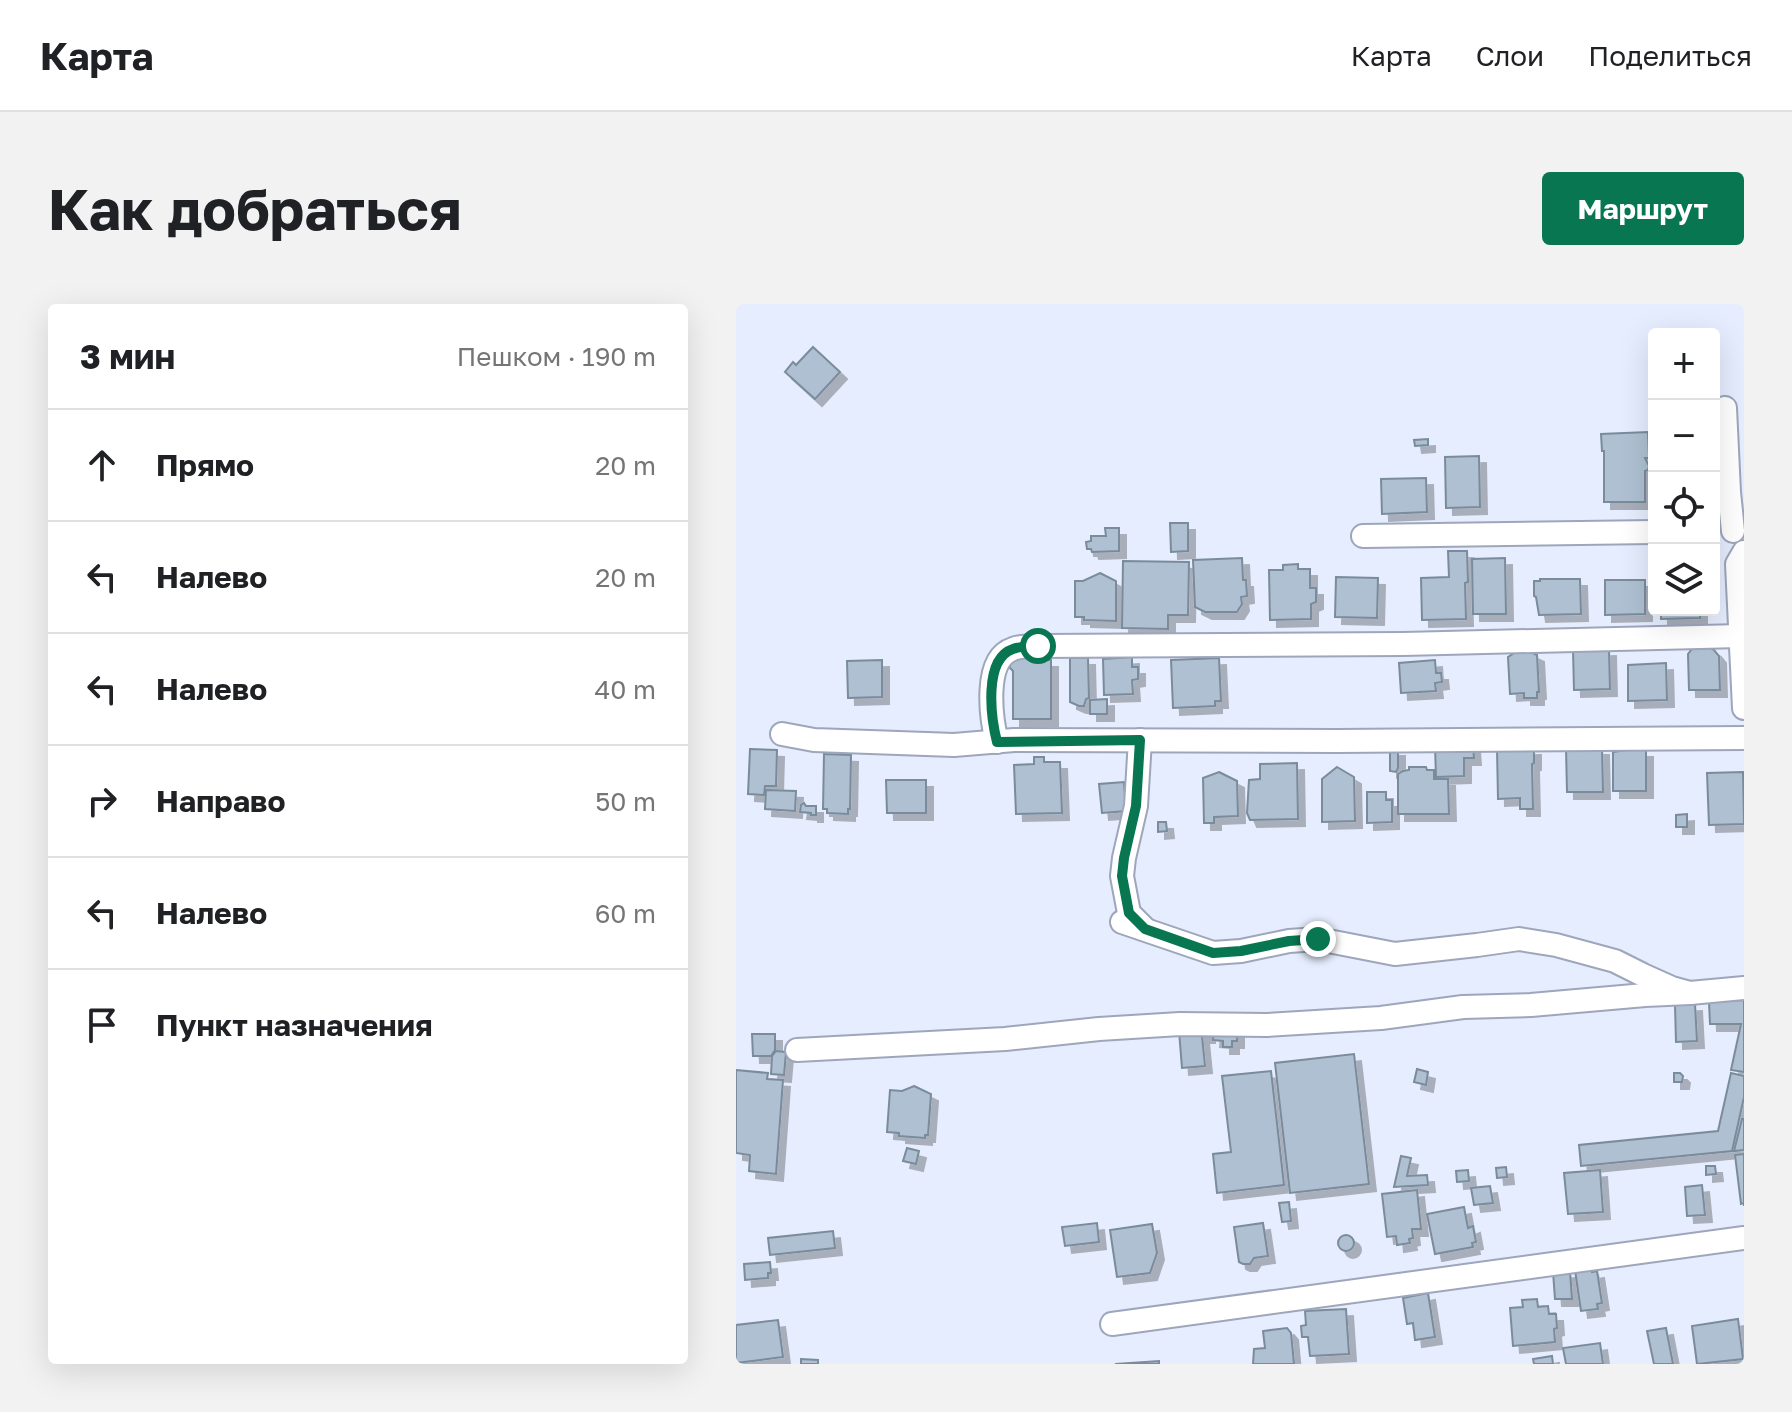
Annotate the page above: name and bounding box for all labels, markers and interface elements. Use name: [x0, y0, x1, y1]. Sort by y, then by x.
text: Карта: [40, 33, 153, 78]
text: Карта: [1351, 39, 1432, 72]
text: Слои: [1476, 39, 1544, 72]
text: Поделиться: [1588, 39, 1752, 72]
button: Маршрут: [1542, 172, 1744, 245]
text: Как добраться: [48, 175, 462, 242]
map controls: [1648, 328, 1720, 616]
button: +: [1648, 328, 1720, 400]
text: 3 мин: [80, 336, 175, 376]
text: Пешком · 190 m: [457, 341, 656, 372]
button: −: [1648, 400, 1720, 472]
icon: ahead: [80, 443, 124, 487]
text: Прямо: [156, 447, 254, 483]
text: 20 m: [595, 450, 656, 481]
button: locate: [1648, 472, 1720, 544]
button: layers: [1648, 544, 1720, 616]
icon: left: [80, 555, 124, 599]
text: Налево: [156, 559, 267, 595]
text: 20 m: [595, 562, 656, 593]
route start: [1020, 628, 1056, 664]
icon: left: [80, 667, 124, 711]
text: Налево: [156, 671, 267, 707]
text: 40 m: [595, 674, 656, 705]
icon: right: [80, 779, 124, 823]
text: Направо: [156, 783, 285, 819]
text: 50 m: [595, 786, 656, 817]
icon: left: [80, 891, 124, 935]
text: Налево: [156, 895, 267, 931]
text: 60 m: [595, 898, 656, 929]
route end: [1300, 921, 1336, 957]
icon: arrive: [80, 1003, 124, 1047]
text: Пункт назначения: [156, 1007, 433, 1043]

